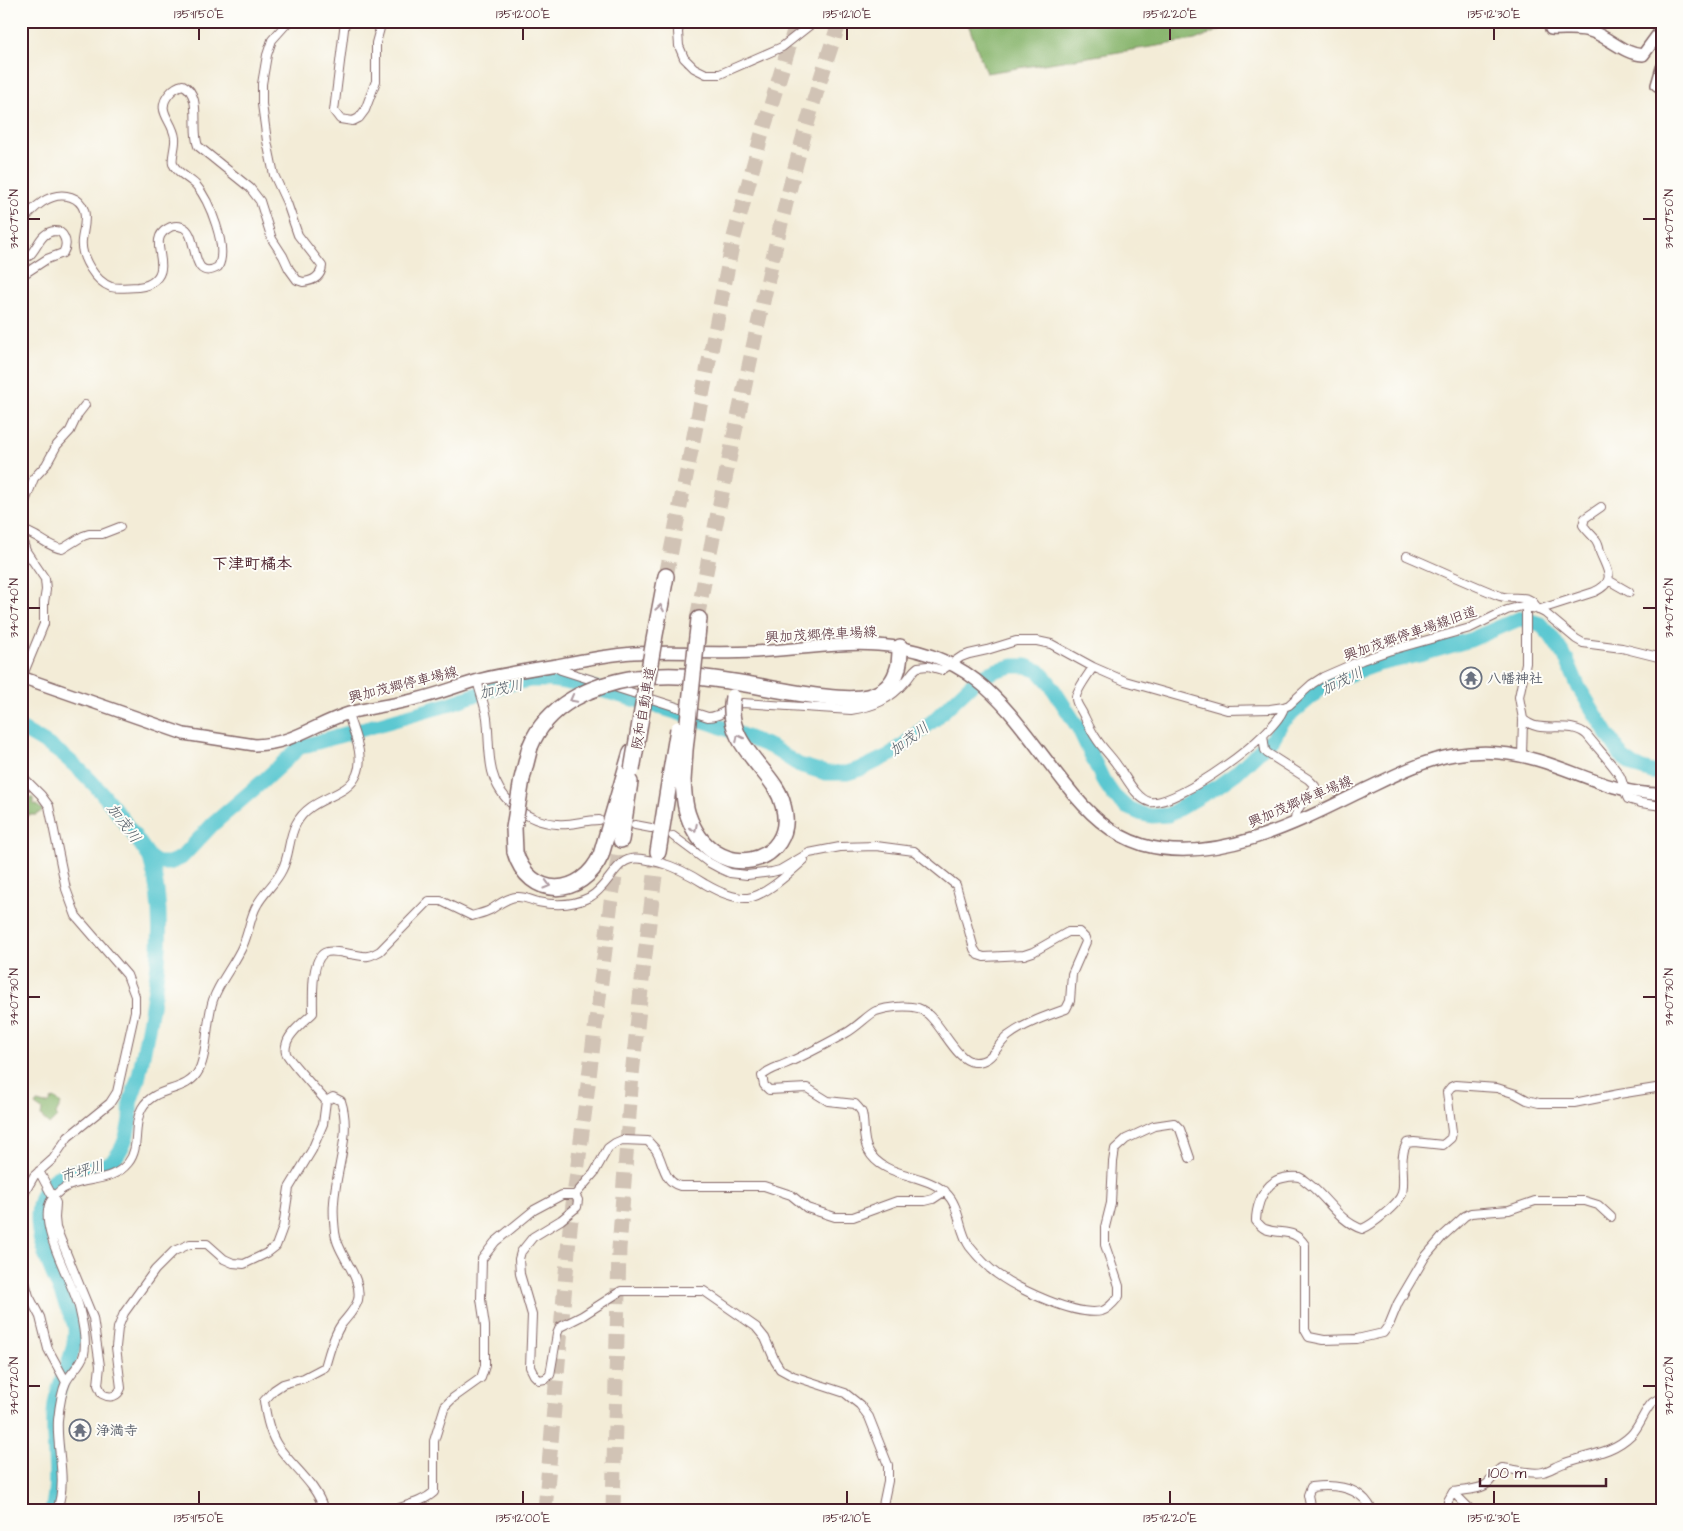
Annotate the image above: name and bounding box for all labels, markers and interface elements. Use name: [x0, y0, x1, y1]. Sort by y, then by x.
text: 135°11'50"E: [174, 6, 224, 23]
text: 135°12'00"E: [496, 6, 550, 23]
text: 135°12'10"E: [823, 6, 871, 23]
text: 135°12'20"E: [1143, 6, 1197, 23]
text: 135°12'30"E: [1468, 6, 1520, 23]
text: 34°07'50"N: [6, 188, 23, 249]
text: 34°07'50"N: [1661, 188, 1678, 249]
district label: 下津町橘本: [212, 553, 292, 575]
text: 34°07'40"N: [6, 578, 23, 638]
text: 34°07'40"N: [1661, 578, 1678, 638]
street label: 興加茂郷停車場線旧道: [1341, 602, 1480, 666]
one-way arrow: [655, 604, 665, 613]
street label: 興加茂郷停車場線: [765, 622, 877, 648]
street label: 興加茂郷停車場線: [346, 662, 460, 708]
water label: 加茂川: [1317, 662, 1367, 701]
street label: 阪和自動車道: [627, 665, 661, 751]
temple icon: 八幡神社: [1459, 666, 1483, 690]
place label: 八幡神社: [1487, 669, 1543, 689]
water label: 加茂川: [477, 675, 525, 704]
one-way arrow: [569, 693, 578, 703]
water label: 加茂川: [885, 717, 934, 761]
one-way arrow: [735, 734, 745, 743]
street label: 興加茂郷停車場線: [1245, 771, 1356, 833]
water label: 加茂川: [102, 799, 146, 848]
one-way arrow: [688, 823, 698, 832]
one-way arrow: [542, 880, 550, 890]
text: 34°07'30"N: [6, 968, 23, 1026]
text: 34°07'30"N: [1661, 968, 1678, 1026]
water label: 市坪川: [58, 1155, 107, 1188]
text: 34°07'20"N: [6, 1356, 23, 1415]
text: 34°07'20"N: [1661, 1356, 1678, 1415]
temple icon: 浄満寺: [68, 1418, 92, 1442]
place label: 浄満寺: [96, 1421, 138, 1441]
scale bar: [1480, 1456, 1607, 1488]
text: 100 m: [1488, 1463, 1527, 1484]
text: 135°11'50"E: [174, 1510, 224, 1527]
text: 135°12'00"E: [496, 1510, 550, 1527]
text: 135°12'10"E: [823, 1510, 871, 1527]
text: 135°12'20"E: [1143, 1510, 1197, 1527]
text: 135°12'30"E: [1468, 1510, 1520, 1527]

